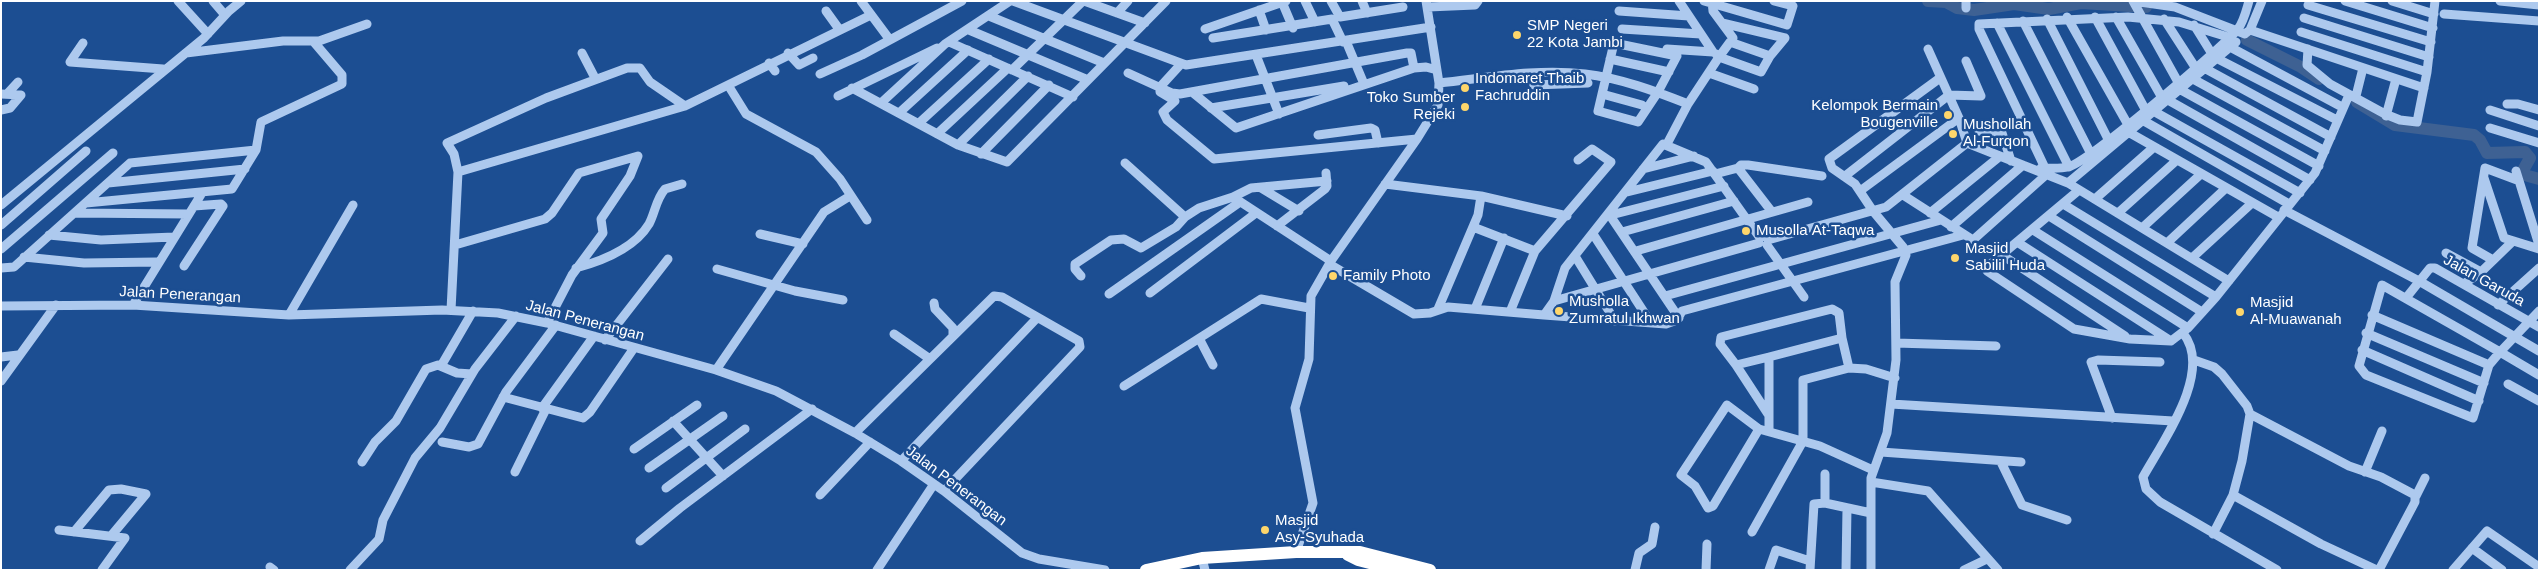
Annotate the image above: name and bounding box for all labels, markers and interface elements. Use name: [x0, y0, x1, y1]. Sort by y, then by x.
place label: SMP Negeri 22 Kota Jambi: [1527, 17, 1623, 52]
marker: SMP Negeri 22 Kota Jambi: [1511, 29, 1523, 41]
place label: Indomaret Thaib Fachruddin: [1475, 70, 1584, 105]
marker: Indomaret Thaib Fachruddin: [1459, 82, 1471, 94]
place label: Toko Sumber Rejeki: [1367, 89, 1455, 124]
place label: Kelompok Bermain Bougenville: [1811, 97, 1938, 132]
marker: Toko Sumber Rejeki: [1459, 101, 1471, 113]
marker: Kelompok Bermain Bougenville: [1942, 109, 1954, 121]
place label: Mushollah Al-Furqon: [1963, 116, 2031, 151]
marker: Mushollah Al-Furqon: [1947, 128, 1959, 140]
place label: Musolla At-Taqwa: [1756, 222, 1874, 240]
marker: Musolla At-Taqwa: [1740, 225, 1752, 237]
place label: Masjid Sabilil Huda: [1965, 240, 2045, 275]
street label: Jalan Garuda: [2440, 251, 2528, 311]
marker: Masjid Sabilil Huda: [1949, 252, 1961, 264]
place label: Family Photo: [1343, 267, 1431, 285]
marker: Family Photo: [1327, 270, 1339, 282]
street label: Jalan Penerangan: [119, 283, 241, 307]
place label: Musholla Zumratul Ikhwan: [1569, 293, 1680, 328]
place label: Masjid Al-Muawanah: [2250, 294, 2342, 329]
street label: Jalan Penerangan: [524, 297, 646, 345]
marker: Musholla Zumratul Ikhwan: [1553, 305, 1565, 317]
marker: Masjid Al-Muawanah: [2234, 306, 2246, 318]
street label: Jalan Penerangan: [902, 442, 1010, 530]
place label: Masjid Asy-Syuhada: [1275, 512, 1364, 547]
marker: Masjid Asy-Syuhada: [1259, 524, 1271, 536]

